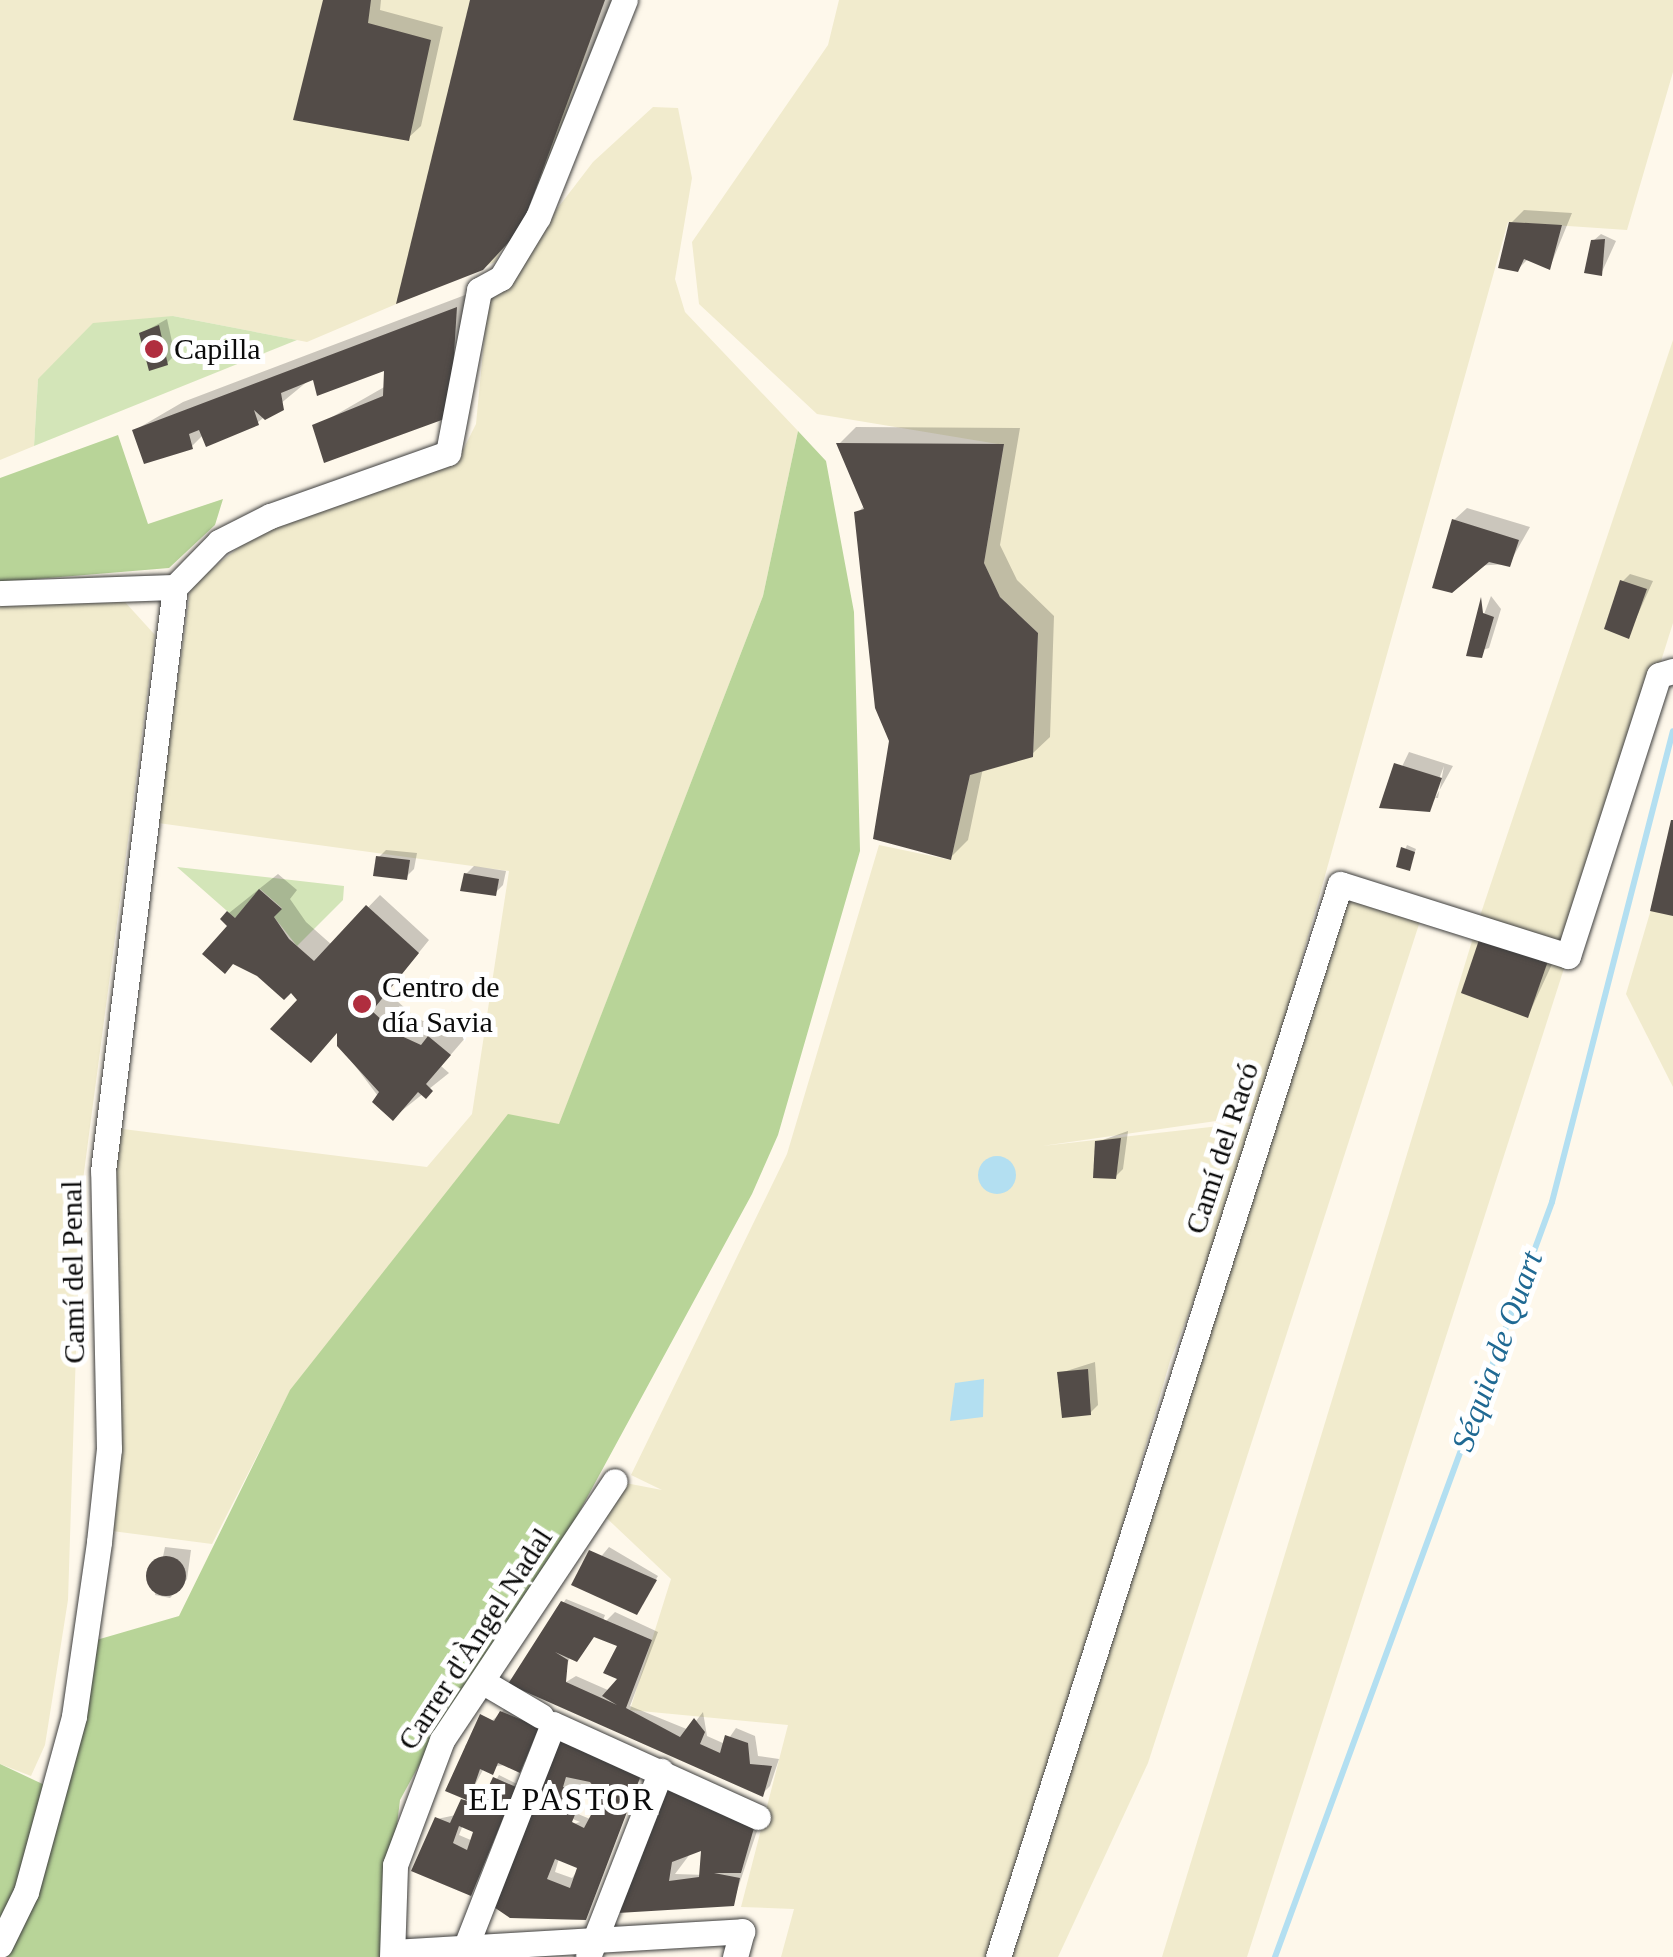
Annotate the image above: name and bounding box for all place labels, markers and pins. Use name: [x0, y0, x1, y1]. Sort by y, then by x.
place label: Capilla: [174, 331, 261, 367]
marker: Capilla: [143, 338, 165, 360]
place label: Centro de día Savia: [382, 969, 499, 1040]
marker: Centro de día Savia: [351, 993, 373, 1015]

